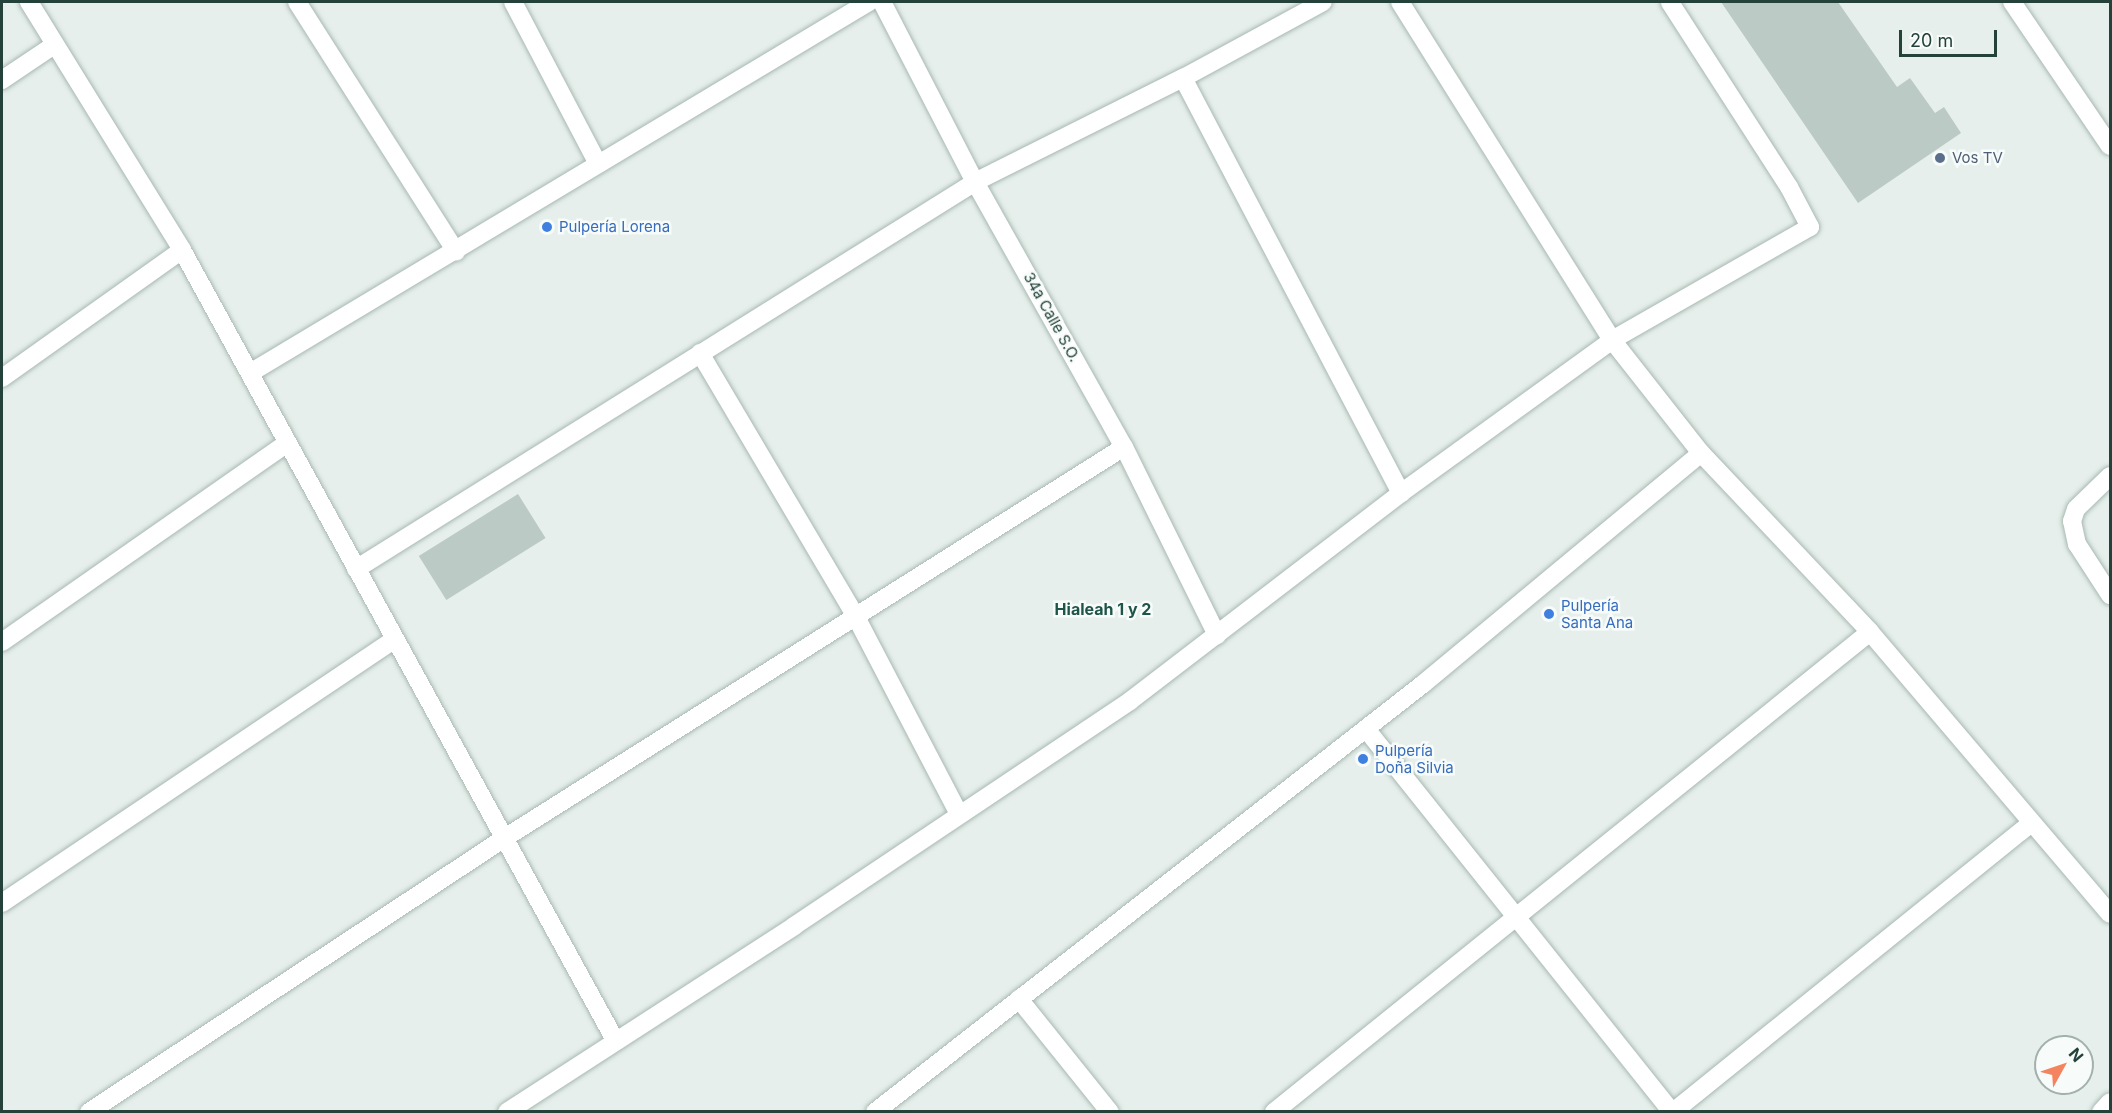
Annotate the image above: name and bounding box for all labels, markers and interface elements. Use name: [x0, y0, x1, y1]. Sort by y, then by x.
scale bar: [1902, 18, 2000, 56]
text: 20 m: [1910, 30, 1953, 51]
place label: Vos TV: [1952, 149, 2003, 167]
marker: Vos TV: [1933, 151, 1947, 165]
place label: Pulpería Lorena: [559, 218, 670, 236]
marker: Pulpería Lorena: [540, 220, 554, 234]
street label: 34a Calle S.O.: [1020, 269, 1084, 365]
place label: Pulpería Santa Ana: [1561, 596, 1633, 631]
district label: Hialeah 1 y 2: [1055, 599, 1151, 619]
marker: Pulpería Santa Ana: [1542, 607, 1556, 621]
place label: Pulpería Doña Silvia: [1375, 741, 1454, 776]
marker: Pulpería Doña Silvia: [1356, 752, 1370, 766]
north arrow: [2034, 1035, 2094, 1095]
text: N: [2065, 1044, 2088, 1066]

